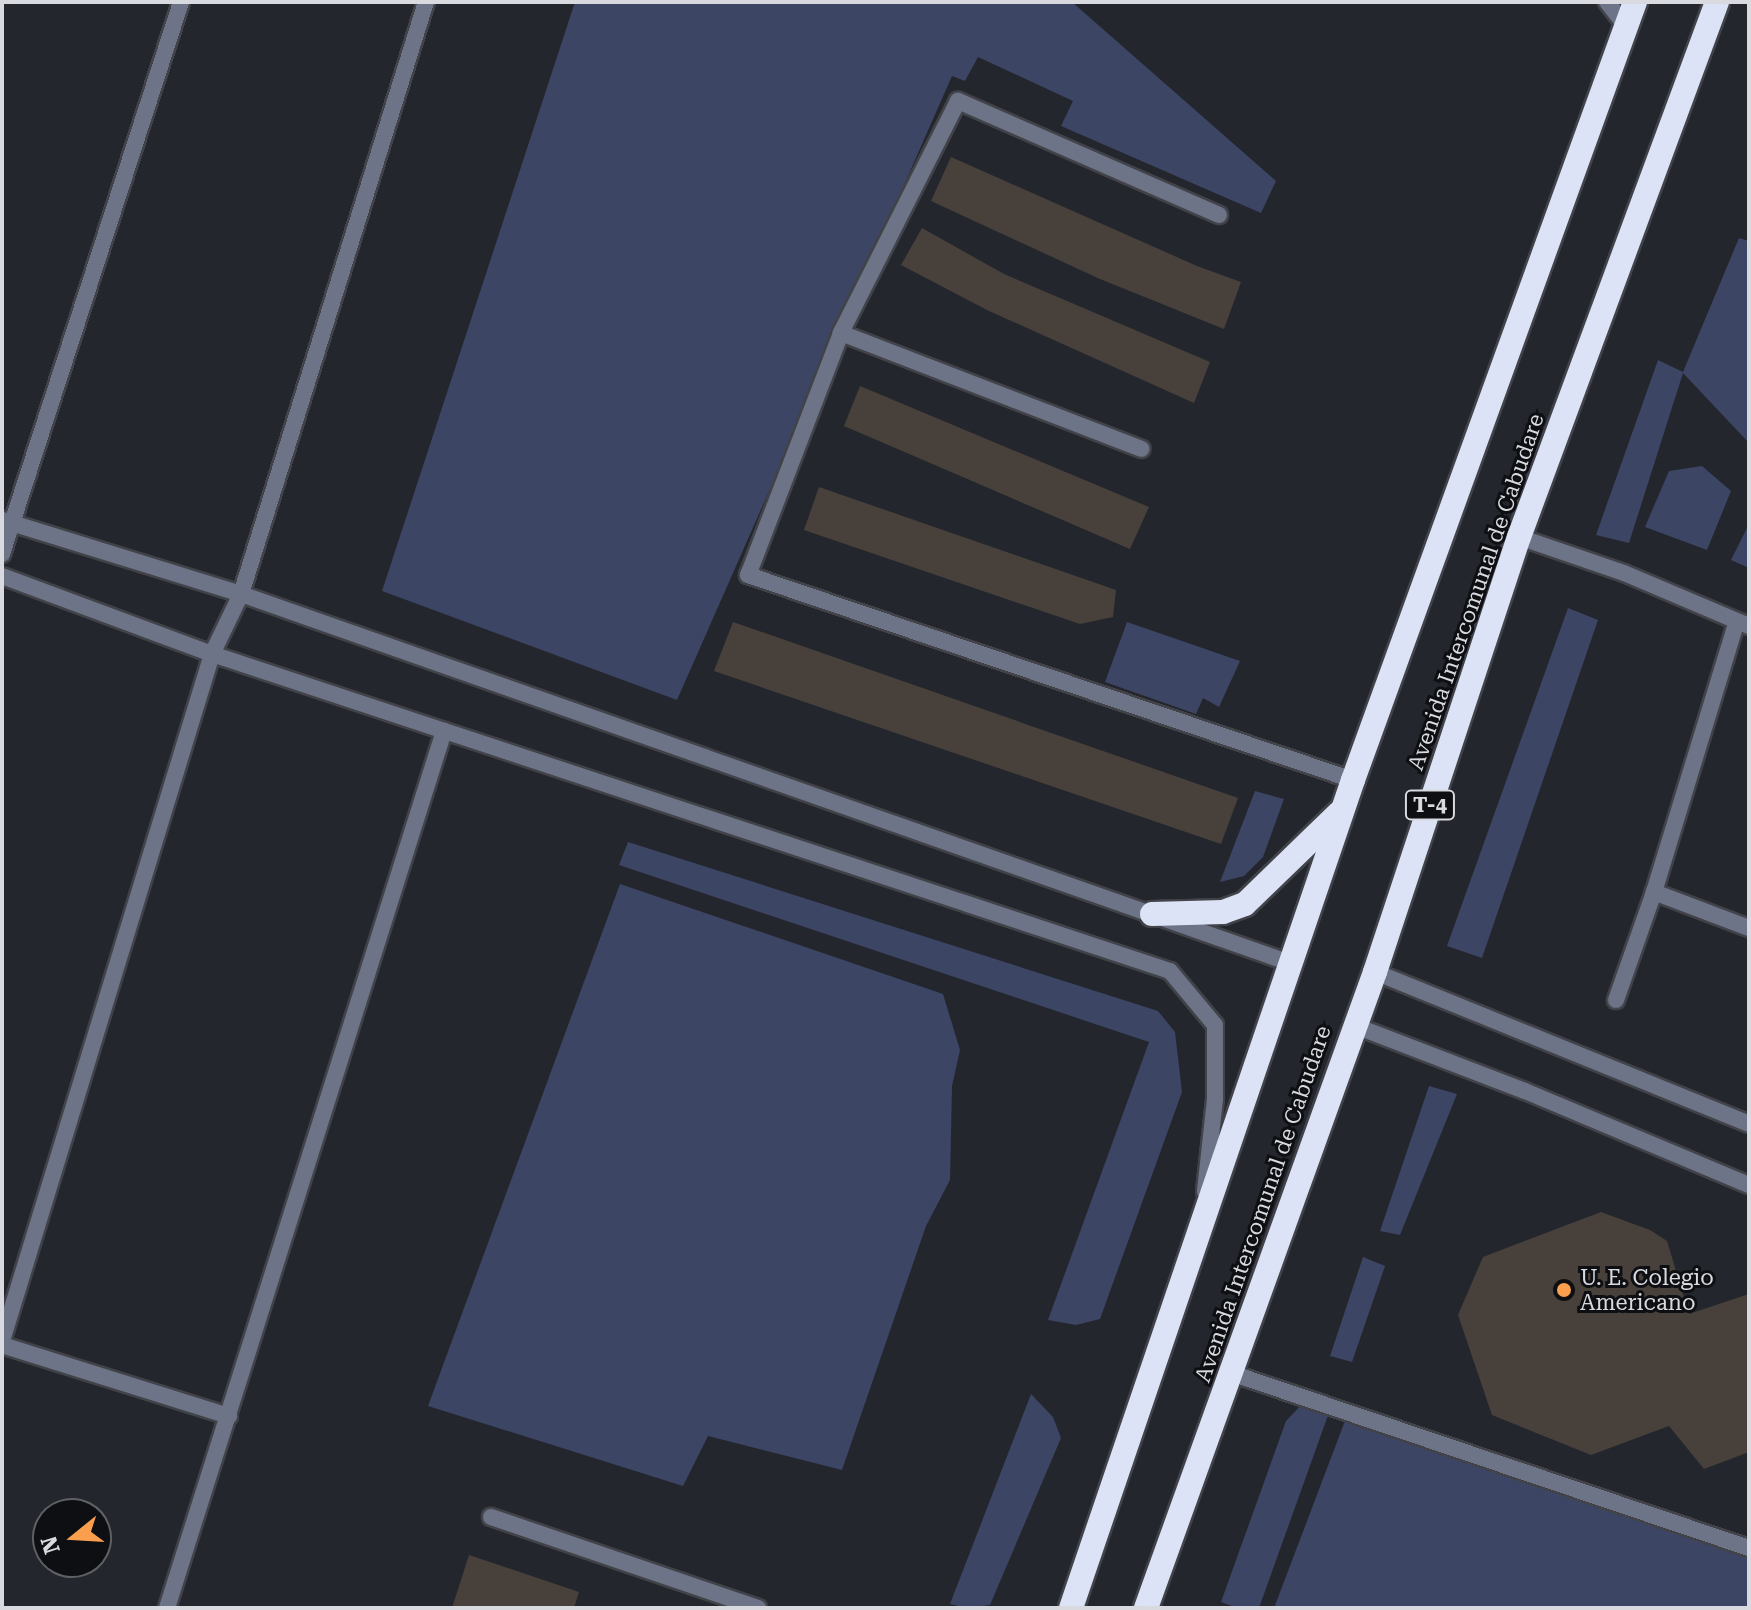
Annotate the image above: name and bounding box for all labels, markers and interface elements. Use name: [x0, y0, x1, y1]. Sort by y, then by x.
street label: Avenida Intercomunal de Cabudare: [1402, 410, 1550, 774]
road number: T-4: [1404, 789, 1456, 821]
street label: Avenida Intercomunal de Cabudare: [1189, 1022, 1337, 1386]
place label: U. E. Colegio Americano: [1580, 1264, 1714, 1316]
marker: U. E. Colegio Americano: [1555, 1281, 1573, 1299]
north arrow: [32, 1498, 112, 1578]
text: N: [36, 1533, 65, 1557]

